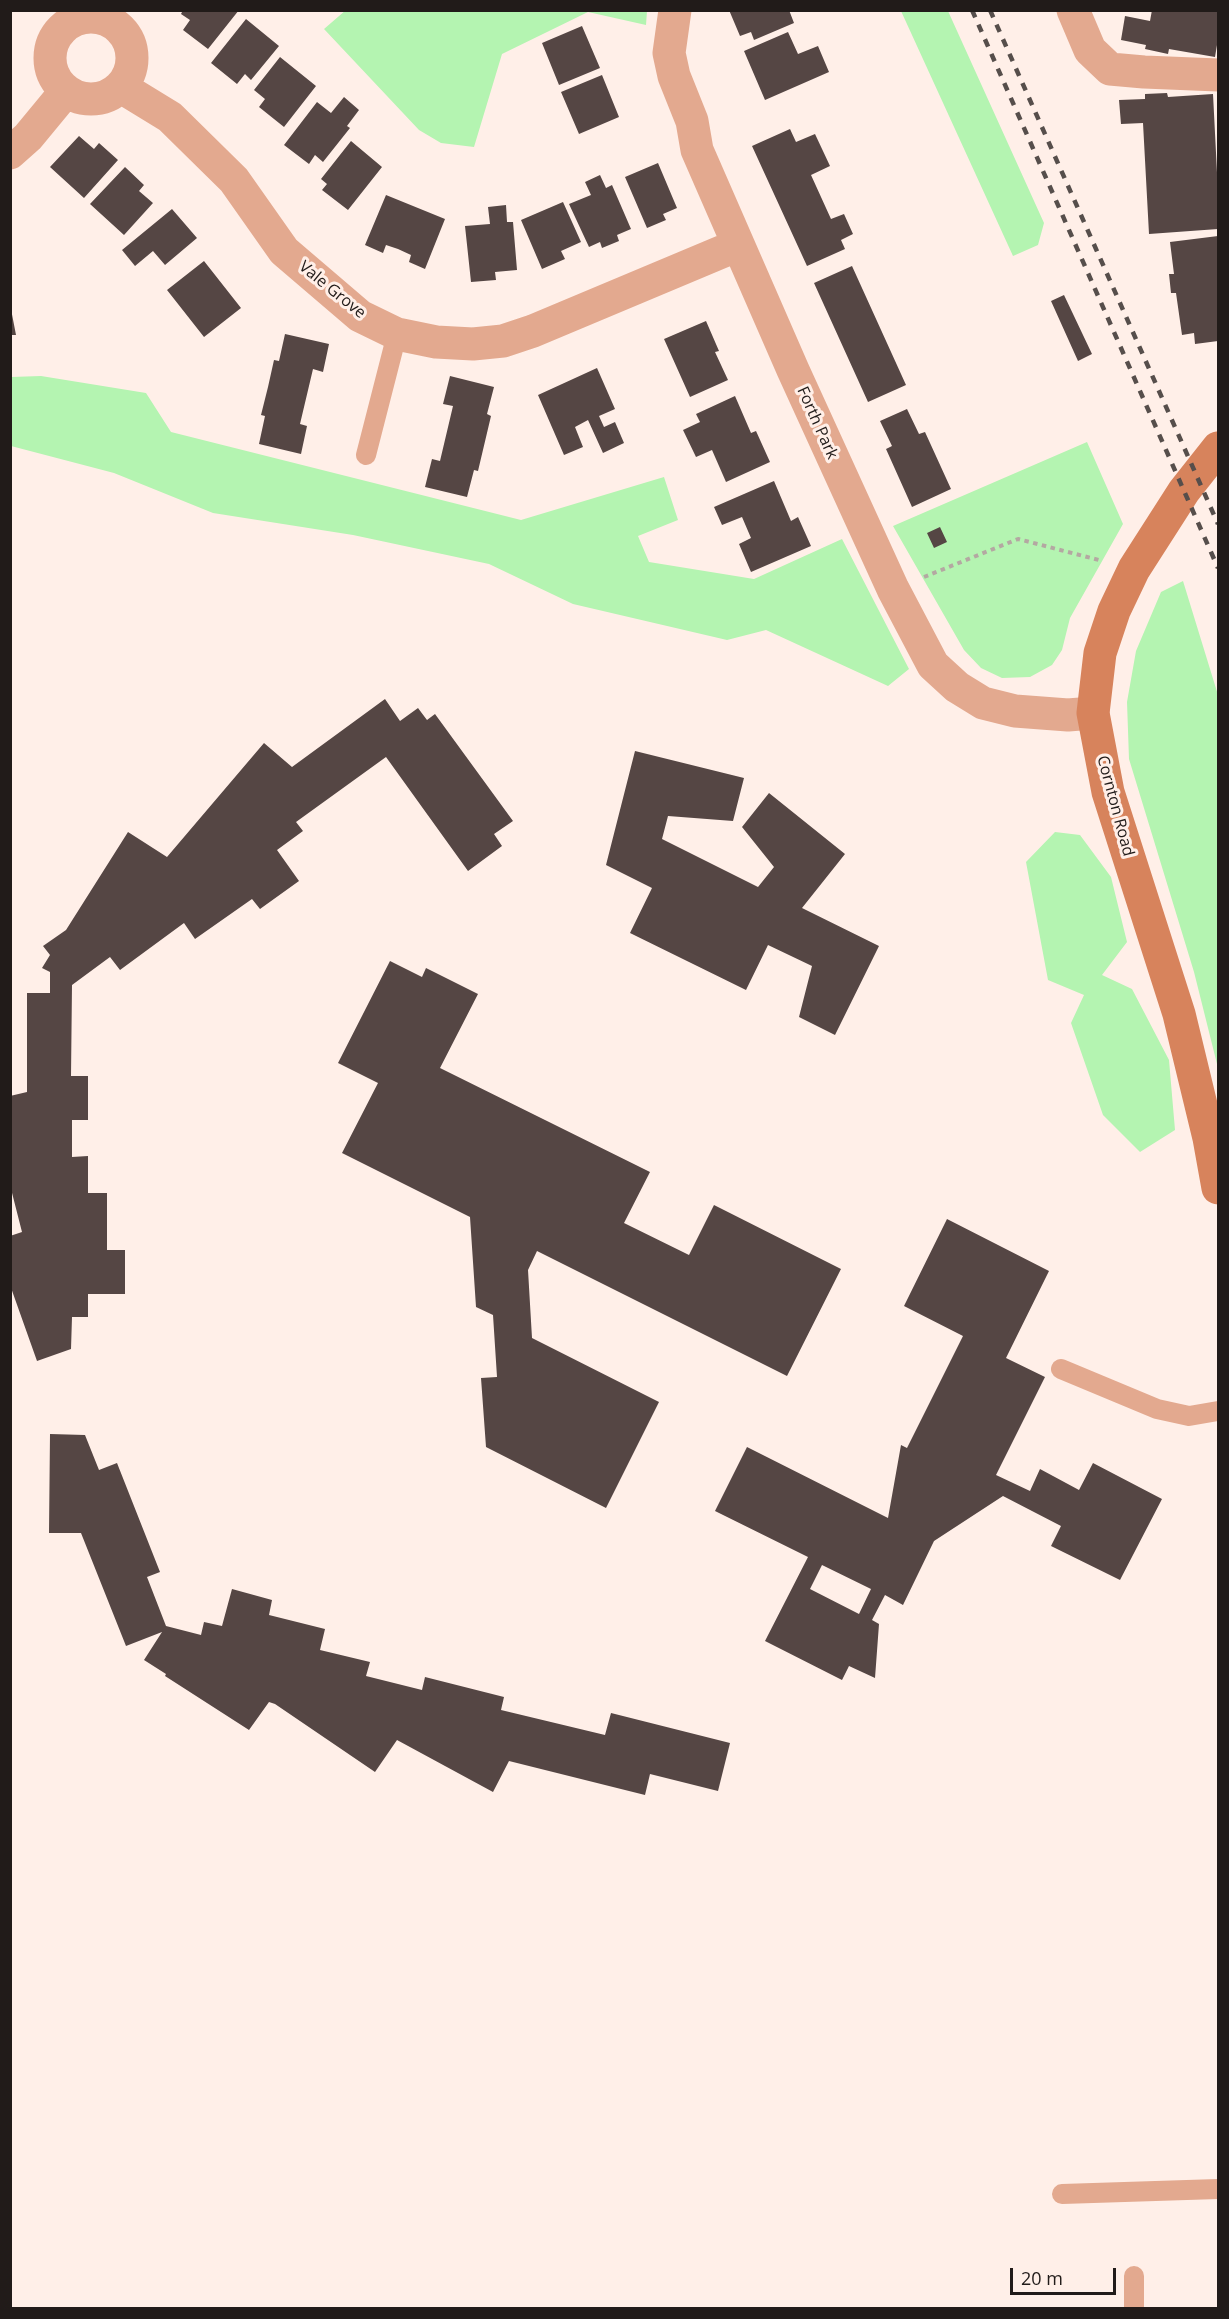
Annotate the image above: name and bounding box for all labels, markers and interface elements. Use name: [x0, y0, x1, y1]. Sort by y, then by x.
street label: Vale Grove: [295, 257, 369, 323]
street label: Forth Park: [792, 384, 842, 462]
street label: Cornton Road: [1092, 754, 1138, 858]
scale bar: [1013, 2256, 1120, 2294]
text: 20 m: [1021, 2266, 1063, 2290]

